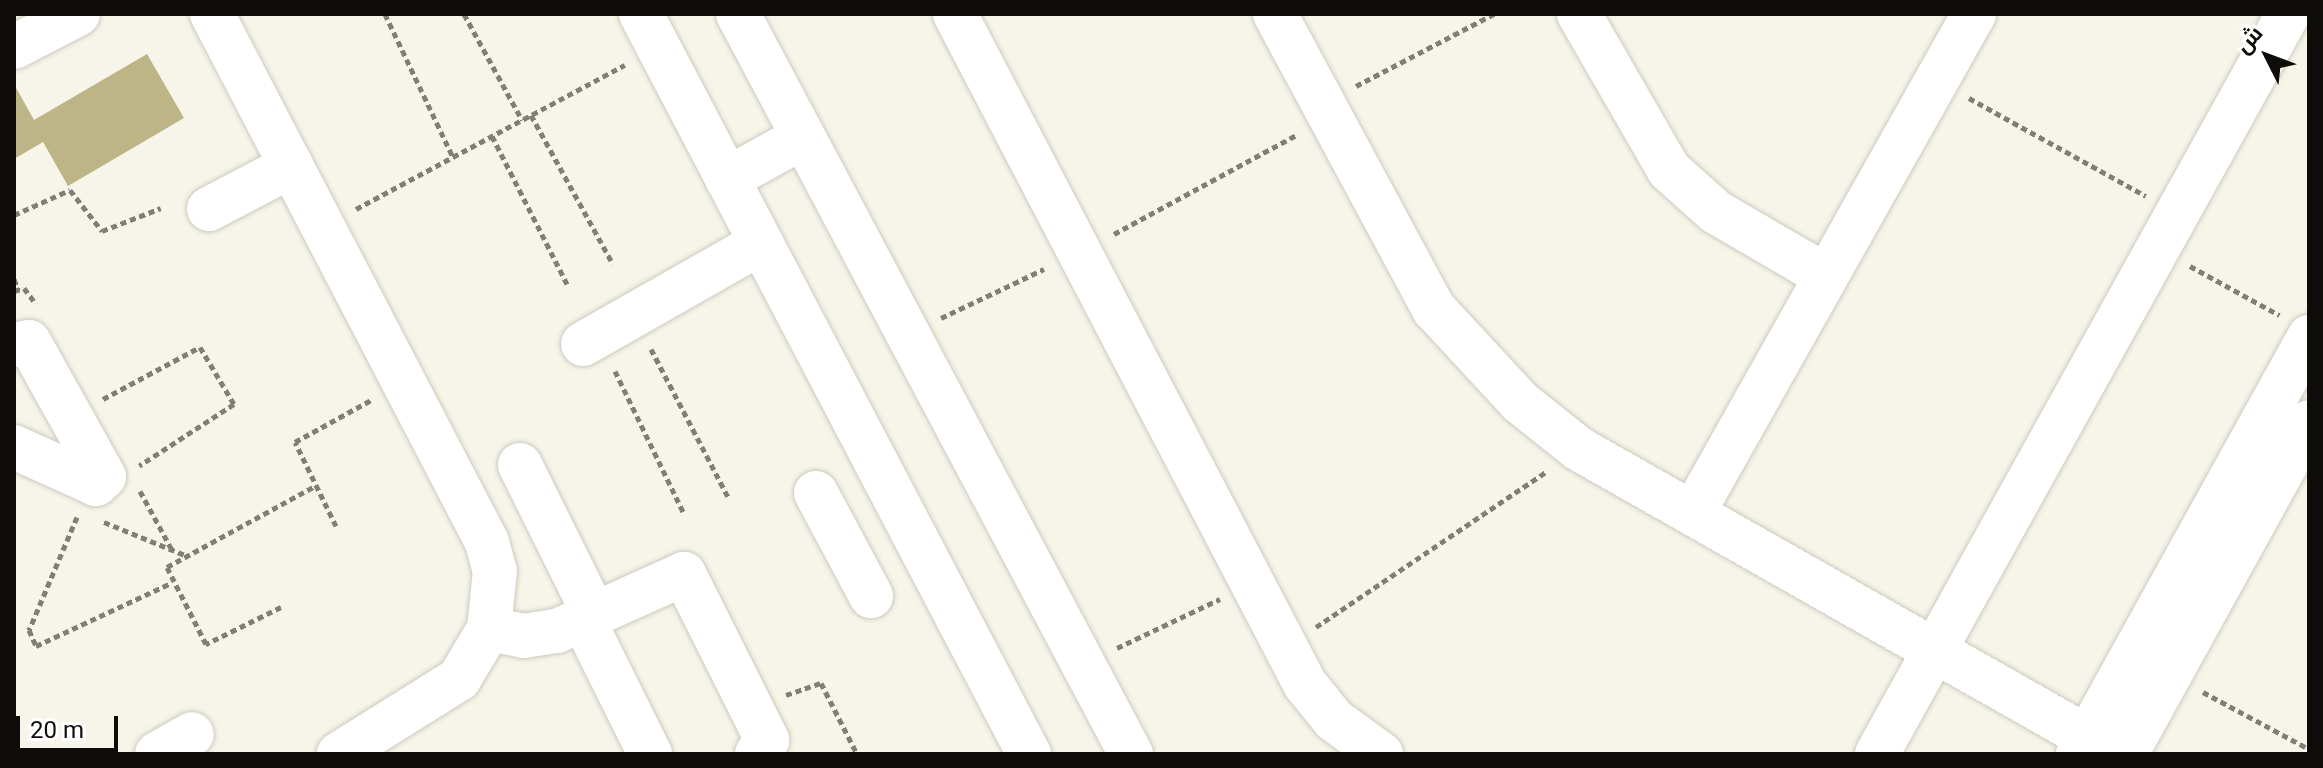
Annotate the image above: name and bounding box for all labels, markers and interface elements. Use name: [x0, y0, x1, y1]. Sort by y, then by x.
north arrow: [2227, 16, 2307, 96]
text: ش: [2230, 21, 2268, 58]
scale bar: [20, 700, 122, 750]
text: 20 m: [30, 716, 84, 744]

